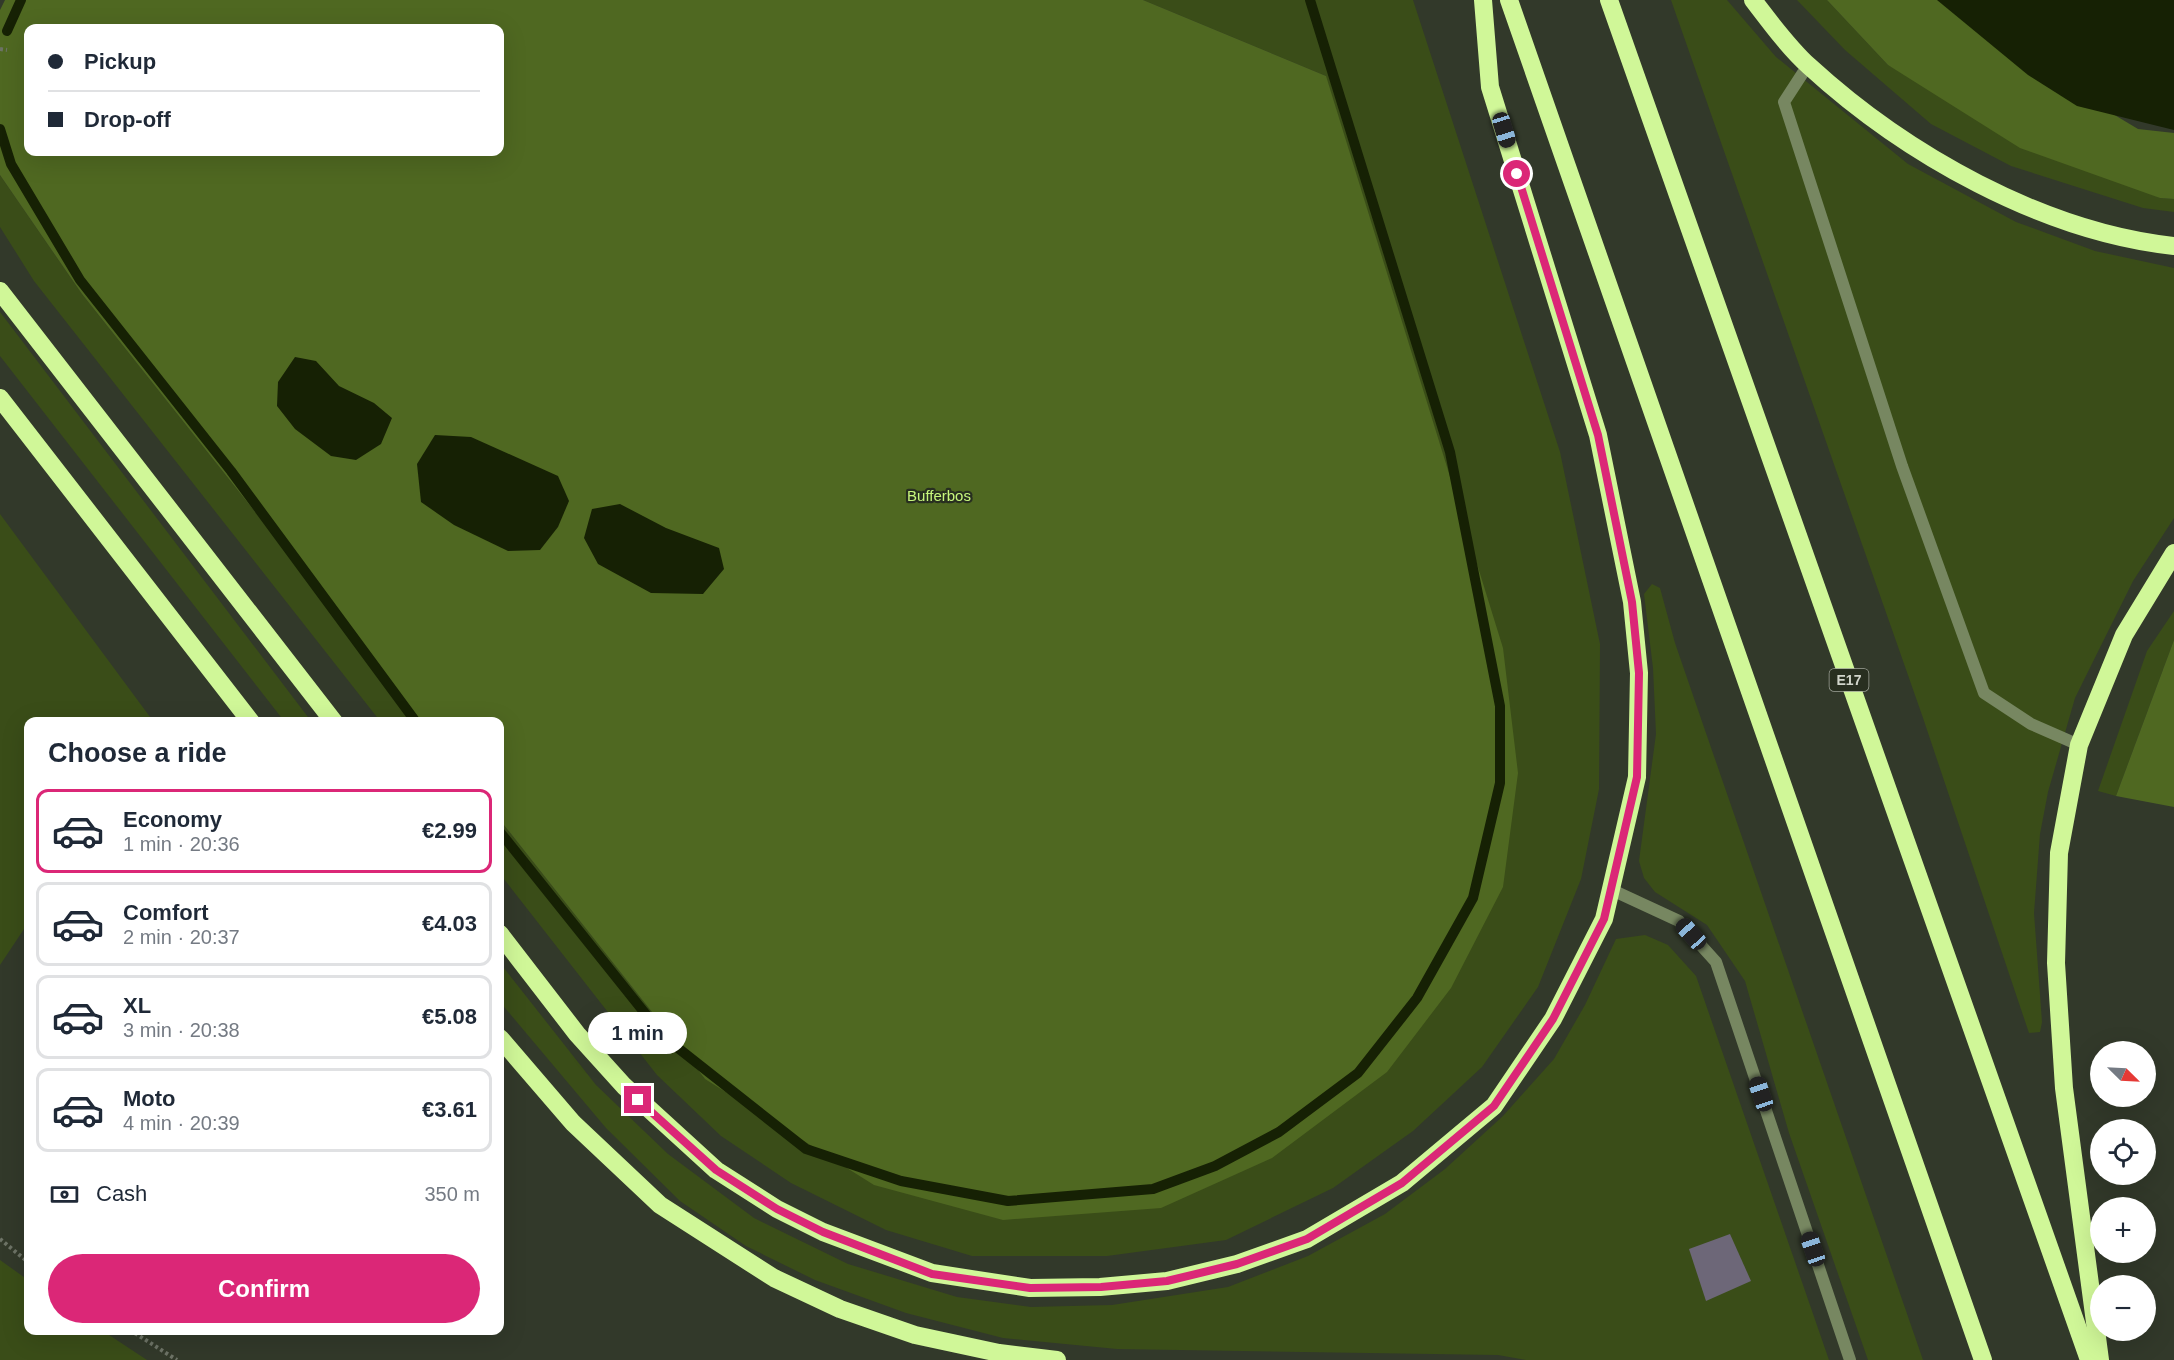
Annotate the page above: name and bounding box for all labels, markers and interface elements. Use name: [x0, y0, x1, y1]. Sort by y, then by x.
text: Pickup: [84, 49, 156, 74]
text: Drop-off: [84, 107, 171, 132]
car: [1490, 110, 1518, 150]
route start: [1503, 160, 1530, 187]
park label: Bufferbos: [907, 487, 971, 504]
road number: E17: [1830, 669, 1868, 691]
text: Choose a ride: [48, 738, 227, 768]
icon: car: [51, 804, 105, 858]
text: Economy: [123, 807, 222, 832]
text: €2.99: [422, 818, 477, 843]
text: 1 min · 20:36: [123, 833, 240, 855]
icon: car: [51, 897, 105, 951]
text: Comfort: [123, 900, 209, 925]
text: €4.03: [422, 911, 477, 936]
car: [1672, 915, 1710, 953]
text: 2 min · 20:37: [123, 926, 240, 948]
icon: car: [51, 990, 105, 1044]
text: XL: [123, 993, 151, 1018]
text: €5.08: [422, 1004, 477, 1029]
callout: 1 min: [588, 1013, 688, 1055]
text: 3 min · 20:38: [123, 1019, 240, 1041]
text: 1 min: [611, 1022, 664, 1044]
north arrow: [2090, 1041, 2156, 1107]
map controls: [2090, 1041, 2156, 1341]
car: [1747, 1074, 1775, 1114]
icon: car: [51, 1083, 105, 1137]
text: Moto: [123, 1086, 176, 1111]
route end: [624, 1086, 651, 1113]
text: €3.61: [422, 1097, 477, 1122]
text: 4 min · 20:39: [123, 1112, 240, 1134]
button: locate: [2090, 1119, 2156, 1185]
icon: cash: [48, 1178, 81, 1211]
text: Cash: [96, 1181, 147, 1206]
text: 350 m: [424, 1183, 480, 1205]
button: +: [2090, 1197, 2156, 1263]
car: [1799, 1229, 1827, 1269]
button: Confirm: [48, 1254, 480, 1323]
button: −: [2090, 1275, 2156, 1341]

